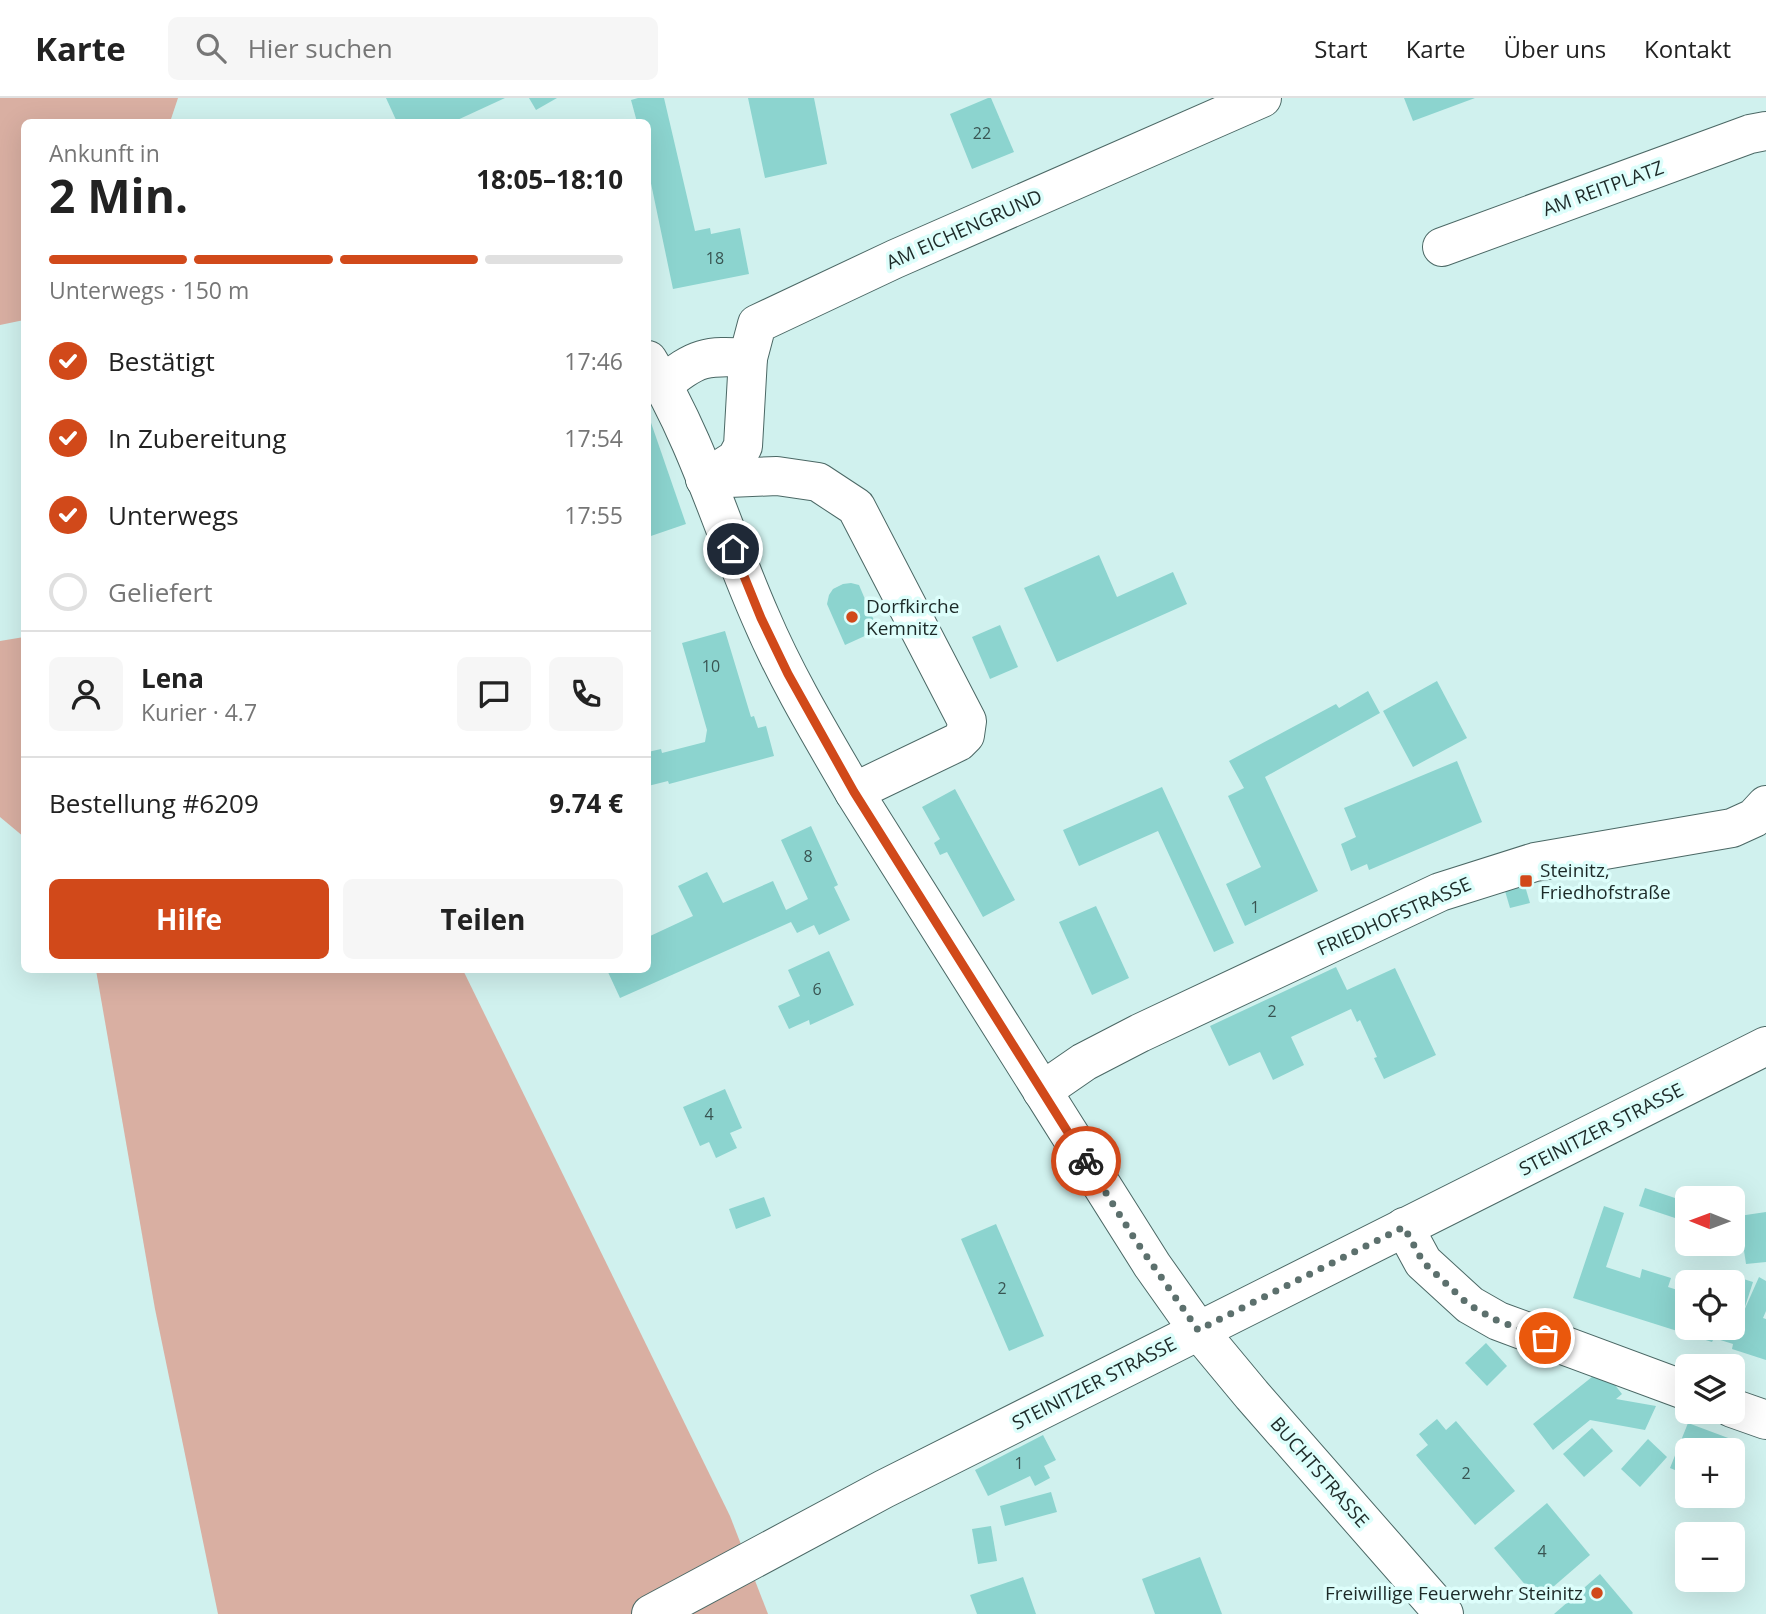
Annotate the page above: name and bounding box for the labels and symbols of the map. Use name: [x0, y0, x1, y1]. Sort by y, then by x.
house number: 22: [973, 122, 991, 144]
street label: AM REITPLATZ: [1539, 154, 1667, 222]
street label: AM EICHENGRUND: [882, 183, 1046, 275]
house number: 18: [706, 247, 724, 269]
pin: [703, 519, 763, 579]
place label: Dorfkirche Kemnitz: [866, 593, 959, 641]
marker: Dorfkirche Kemnitz: [844, 609, 860, 625]
house number: 10: [702, 655, 720, 677]
house number: 8: [803, 845, 813, 867]
place label: Steinitz, Friedhofstraße: [1540, 857, 1671, 905]
street label: FRIEDHOFSTRASSE: [1313, 870, 1475, 962]
marker: Steinitz, Friedhofstraße: [1518, 873, 1534, 889]
house number: 1: [1250, 896, 1260, 918]
house number: 6: [812, 978, 822, 1000]
house number: 2: [1267, 1000, 1277, 1022]
street label: STEINITZER STRASSE: [1514, 1076, 1688, 1182]
house number: 4: [704, 1103, 714, 1125]
courier: [1051, 1126, 1121, 1196]
north arrow: [1675, 1186, 1745, 1256]
house number: 2: [997, 1277, 1007, 1299]
pin: [1515, 1308, 1575, 1368]
street label: STEINITZER STRASSE: [1007, 1330, 1181, 1436]
street label: BUCHTSTRASSE: [1265, 1411, 1375, 1533]
house number: 1: [1014, 1452, 1024, 1474]
house number: 2: [1461, 1462, 1471, 1484]
house number: 4: [1537, 1540, 1547, 1562]
place label: Freiwillige Feuerwehr Steinitz: [1325, 1580, 1583, 1606]
marker: Freiwillige Feuerwehr Steinitz: [1589, 1585, 1605, 1601]

